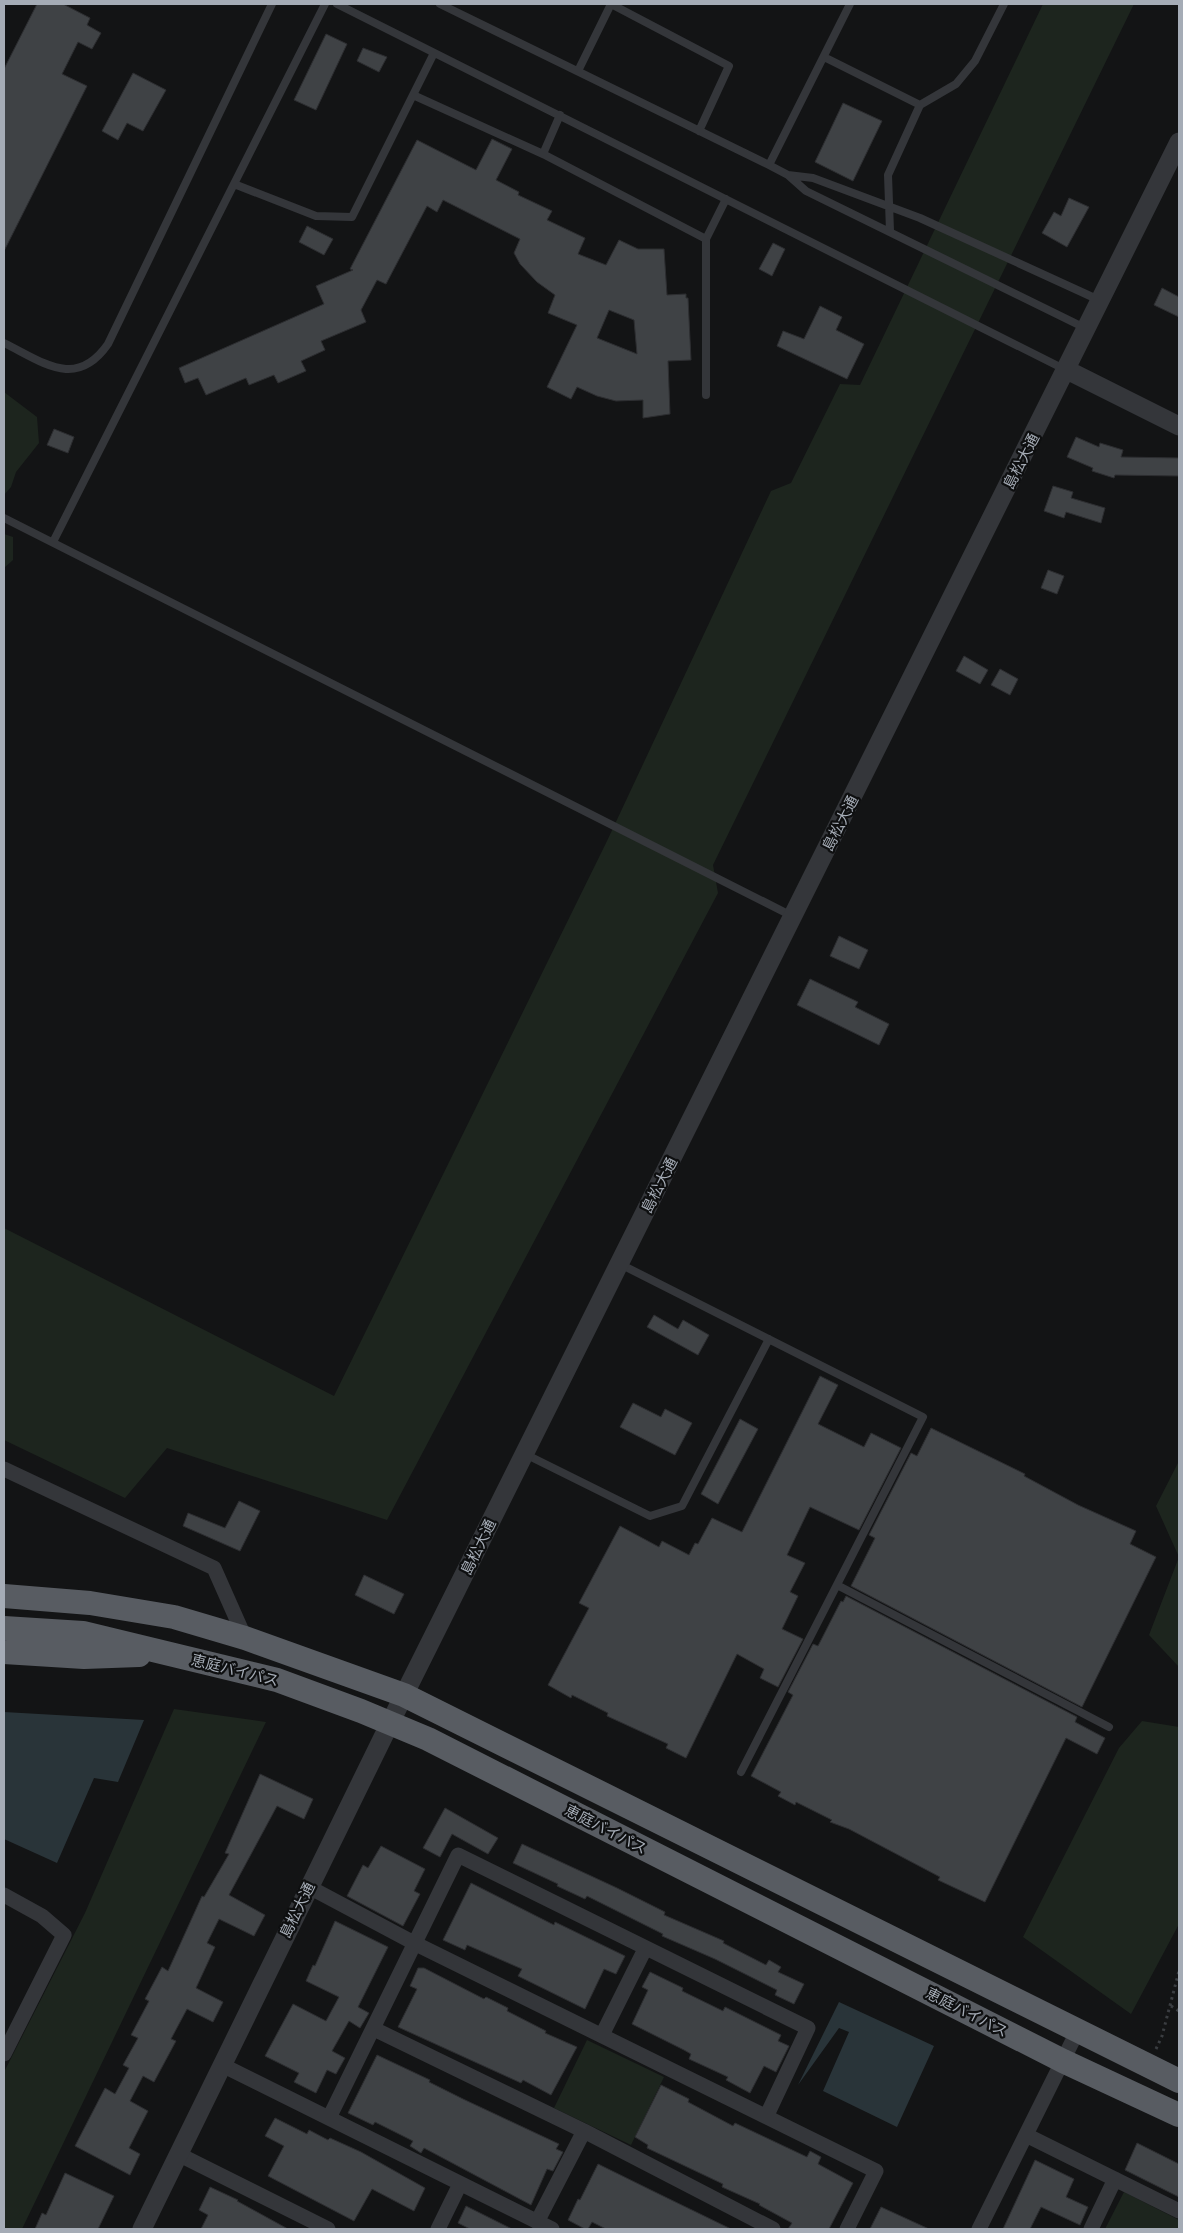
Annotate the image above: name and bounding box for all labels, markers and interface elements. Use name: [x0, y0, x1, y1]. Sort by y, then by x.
street label: 島松大通: [999, 430, 1043, 492]
street label: 島松大通: [818, 792, 862, 854]
street label: 島松大通: [637, 1154, 681, 1216]
street label: 島松大通: [456, 1516, 500, 1578]
street label: 恵庭バイパス: [189, 1650, 281, 1690]
street label: 恵庭バイパス: [562, 1800, 650, 1858]
street label: 島松大通: [275, 1879, 319, 1941]
street label: 恵庭バイパス: [923, 1983, 1011, 2041]

